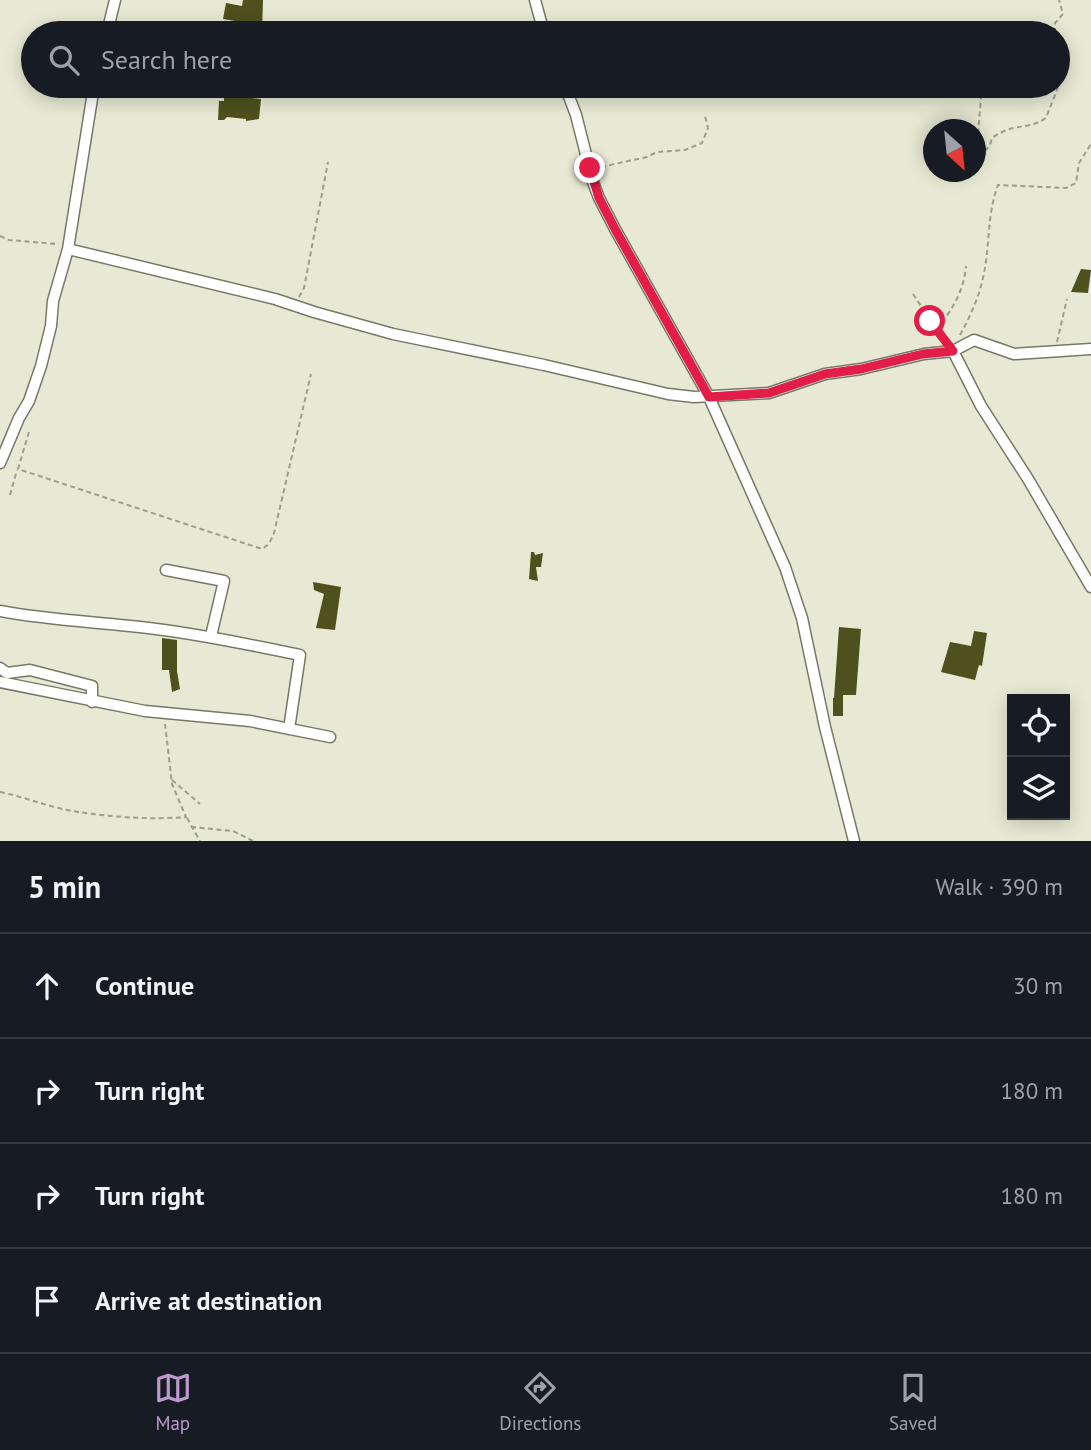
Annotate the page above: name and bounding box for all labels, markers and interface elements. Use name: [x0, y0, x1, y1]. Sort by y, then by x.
search box: [21, 21, 1070, 98]
icon: search: [45, 41, 83, 79]
text: Search here: [101, 43, 232, 76]
north arrow: [923, 119, 986, 182]
route end: [574, 152, 605, 183]
route start: [914, 305, 945, 336]
map controls: [1007, 694, 1070, 820]
button: locate: [1007, 694, 1070, 757]
button: layers: [1007, 757, 1070, 820]
text: 5 min: [28, 867, 101, 906]
text: Walk · 390 m: [936, 872, 1063, 901]
icon: ahead: [28, 967, 66, 1005]
text: Continue: [95, 969, 194, 1002]
text: 30 m: [1013, 971, 1063, 1000]
icon: right: [28, 1072, 66, 1110]
text: Turn right: [95, 1074, 204, 1107]
text: 180 m: [1001, 1076, 1063, 1105]
icon: right: [28, 1177, 66, 1215]
text: Turn right: [95, 1179, 204, 1212]
text: 180 m: [1001, 1181, 1063, 1210]
icon: arrive: [28, 1282, 66, 1320]
text: Arrive at destination: [95, 1284, 322, 1317]
tab: Map: [154, 1369, 192, 1435]
tab: Directions: [499, 1369, 581, 1435]
tab: Saved: [889, 1369, 937, 1435]

